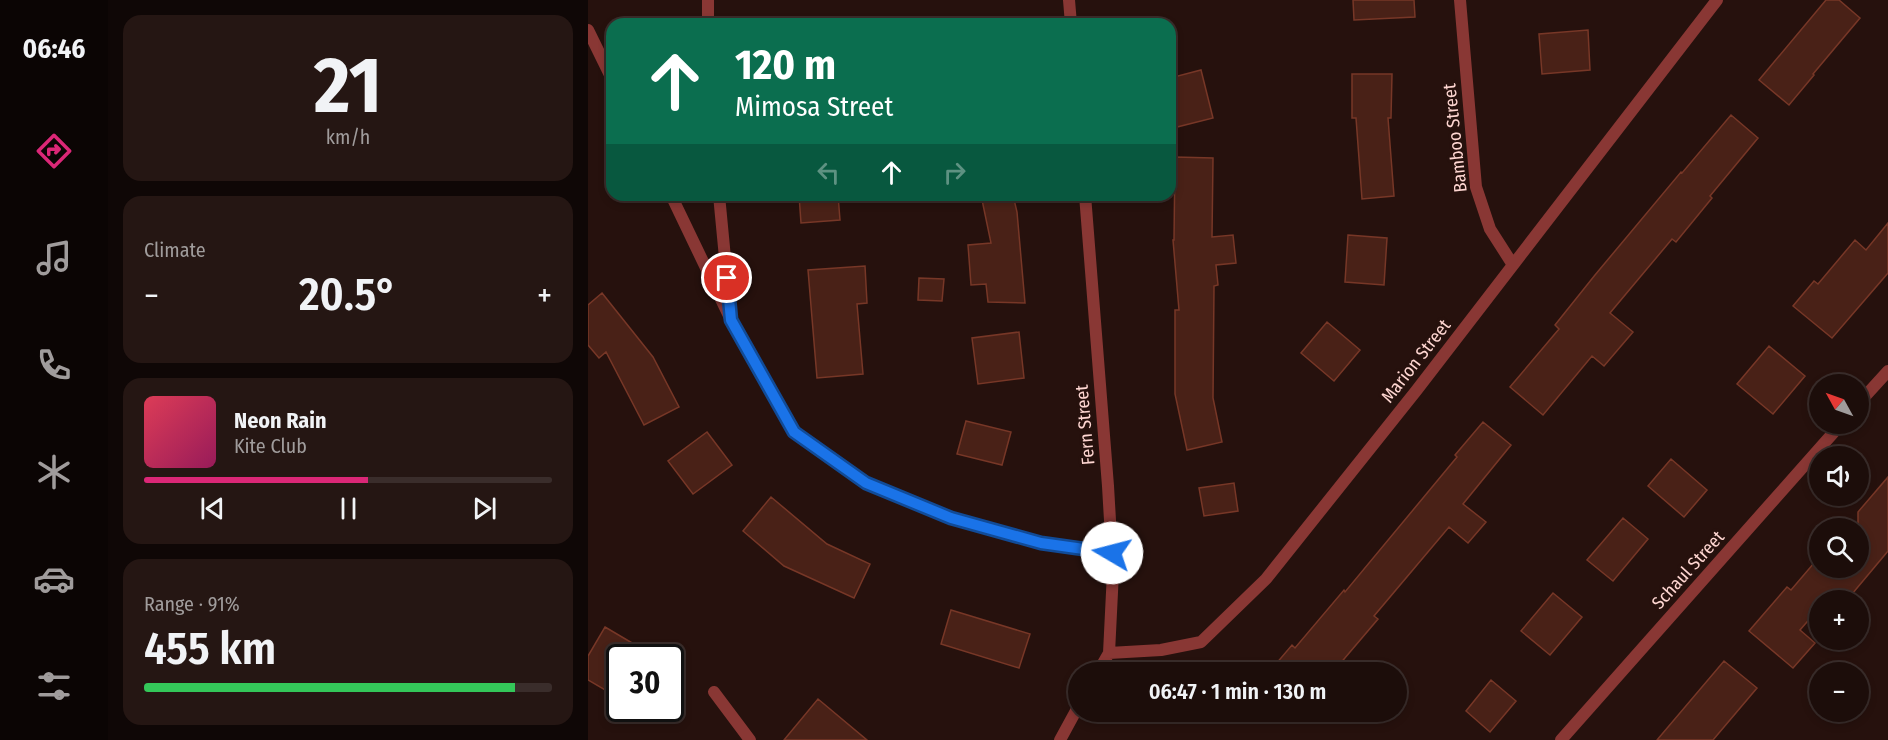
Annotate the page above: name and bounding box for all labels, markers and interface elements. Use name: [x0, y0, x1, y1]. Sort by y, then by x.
text: 06:46: [23, 33, 85, 65]
text: 21: [314, 39, 382, 133]
text: 120 m: [735, 40, 836, 90]
icon: ahead: [636, 42, 714, 120]
street label: Bamboo Street: [1438, 82, 1472, 194]
text: Mimosa Street: [735, 91, 893, 123]
text: km/h: [326, 125, 370, 149]
icon: directions: [33, 130, 75, 172]
icon: left: [812, 156, 845, 189]
icon: ahead: [875, 156, 908, 189]
icon: right: [938, 156, 971, 189]
icon: music: [33, 237, 75, 279]
text: Climate: [144, 238, 206, 262]
pin: [701, 252, 752, 303]
icon: arrive: [710, 261, 743, 294]
text: 20.5°: [299, 268, 397, 322]
text: −: [144, 276, 159, 316]
text: +: [537, 276, 552, 316]
street label: Marion Street: [1377, 315, 1455, 407]
icon: phone: [33, 344, 75, 386]
north arrow: [1809, 374, 1869, 434]
map controls: [1809, 374, 1869, 722]
street label: Fern Street: [1071, 384, 1099, 466]
text: Neon Rain: [234, 407, 327, 434]
text: Kite Club: [234, 434, 307, 458]
button: sound: [1809, 446, 1869, 506]
icon: climate: [33, 451, 75, 493]
icon: previous: [196, 492, 229, 525]
icon: pause: [332, 492, 365, 525]
icon: next: [468, 492, 501, 525]
button: search: [1809, 518, 1869, 578]
position arrow: [1080, 521, 1144, 585]
street label: Schaul Street: [1647, 526, 1729, 614]
icon: car: [33, 558, 75, 600]
button: +: [1809, 590, 1869, 650]
text: Range · 91%: [144, 592, 240, 616]
text: 455 km: [144, 622, 276, 676]
speed limit sign: 30: [606, 644, 684, 722]
button: −: [1809, 662, 1869, 722]
icon: filters: [33, 665, 75, 707]
text: 06:47 · 1 min · 130 m: [1149, 678, 1326, 705]

